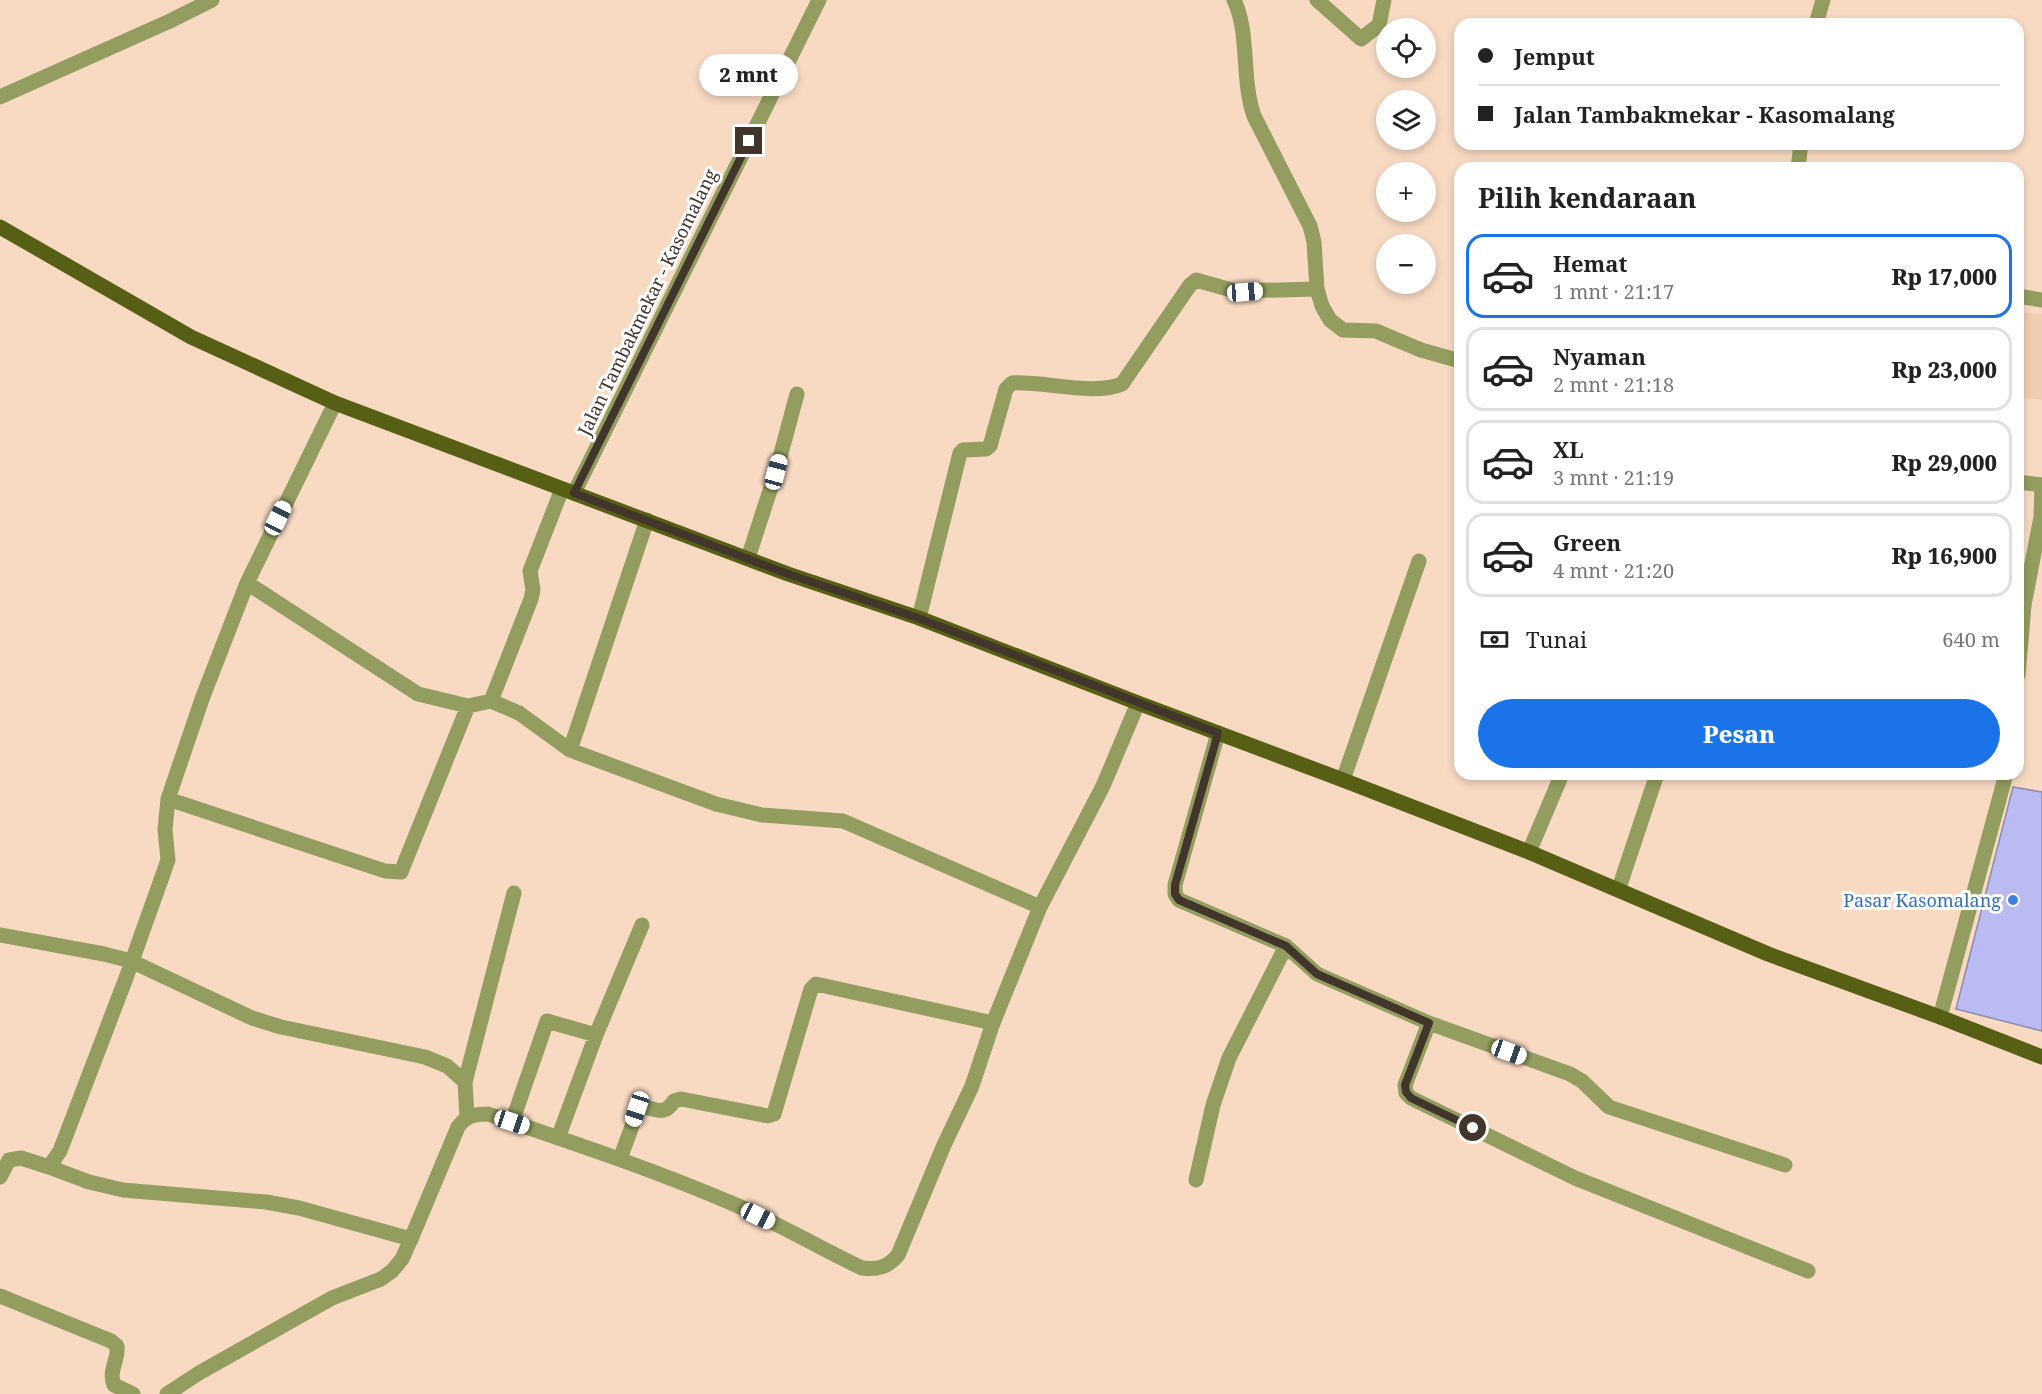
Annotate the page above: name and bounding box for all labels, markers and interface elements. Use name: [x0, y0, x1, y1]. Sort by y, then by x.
map controls: [1376, 18, 1436, 294]
button: locate: [1376, 18, 1436, 78]
text: Jemput: [1514, 41, 1595, 71]
callout: 2 mnt: [700, 54, 798, 96]
text: 2 mnt: [719, 61, 778, 88]
button: layers: [1376, 90, 1436, 150]
text: Jalan Tambakmekar - Kasomalang: [1514, 99, 1895, 129]
route end: [735, 127, 762, 154]
button: +: [1376, 162, 1436, 222]
street label: Jalan Tambakmekar - Kasomalang: [571, 164, 722, 440]
text: Pilih kendaraan: [1478, 179, 1697, 216]
button: −: [1376, 234, 1436, 294]
text: Hemat: [1553, 248, 1627, 278]
icon: car: [1481, 249, 1535, 303]
text: Rp 17,000: [1891, 261, 1997, 291]
text: 1 mnt · 21:17: [1553, 278, 1674, 305]
car: [1226, 282, 1264, 302]
text: Nyaman: [1553, 341, 1646, 371]
icon: car: [1481, 342, 1535, 396]
text: Rp 23,000: [1891, 354, 1997, 384]
text: 2 mnt · 21:18: [1553, 371, 1674, 398]
text: XL: [1553, 434, 1584, 464]
icon: car: [1481, 435, 1535, 489]
text: Rp 29,000: [1891, 447, 1997, 477]
car: [763, 452, 789, 492]
text: 3 mnt · 21:19: [1553, 464, 1674, 491]
car: [262, 498, 294, 538]
text: Green: [1553, 527, 1621, 557]
icon: car: [1481, 528, 1535, 582]
text: Rp 16,900: [1891, 540, 1997, 570]
text: 4 mnt · 21:20: [1553, 557, 1674, 584]
icon: cash: [1478, 623, 1511, 656]
text: Tunai: [1526, 624, 1587, 654]
text: 640 m: [1942, 626, 2000, 653]
button: Pesan: [1478, 699, 2000, 768]
place label: Pasar Kasomalang: [1843, 888, 2001, 912]
marker: Pasar Kasomalang: [2006, 893, 2020, 907]
car: [1489, 1037, 1529, 1067]
car: [623, 1089, 651, 1129]
car: [492, 1108, 532, 1136]
route start: [1459, 1114, 1486, 1141]
car: [738, 1200, 778, 1232]

